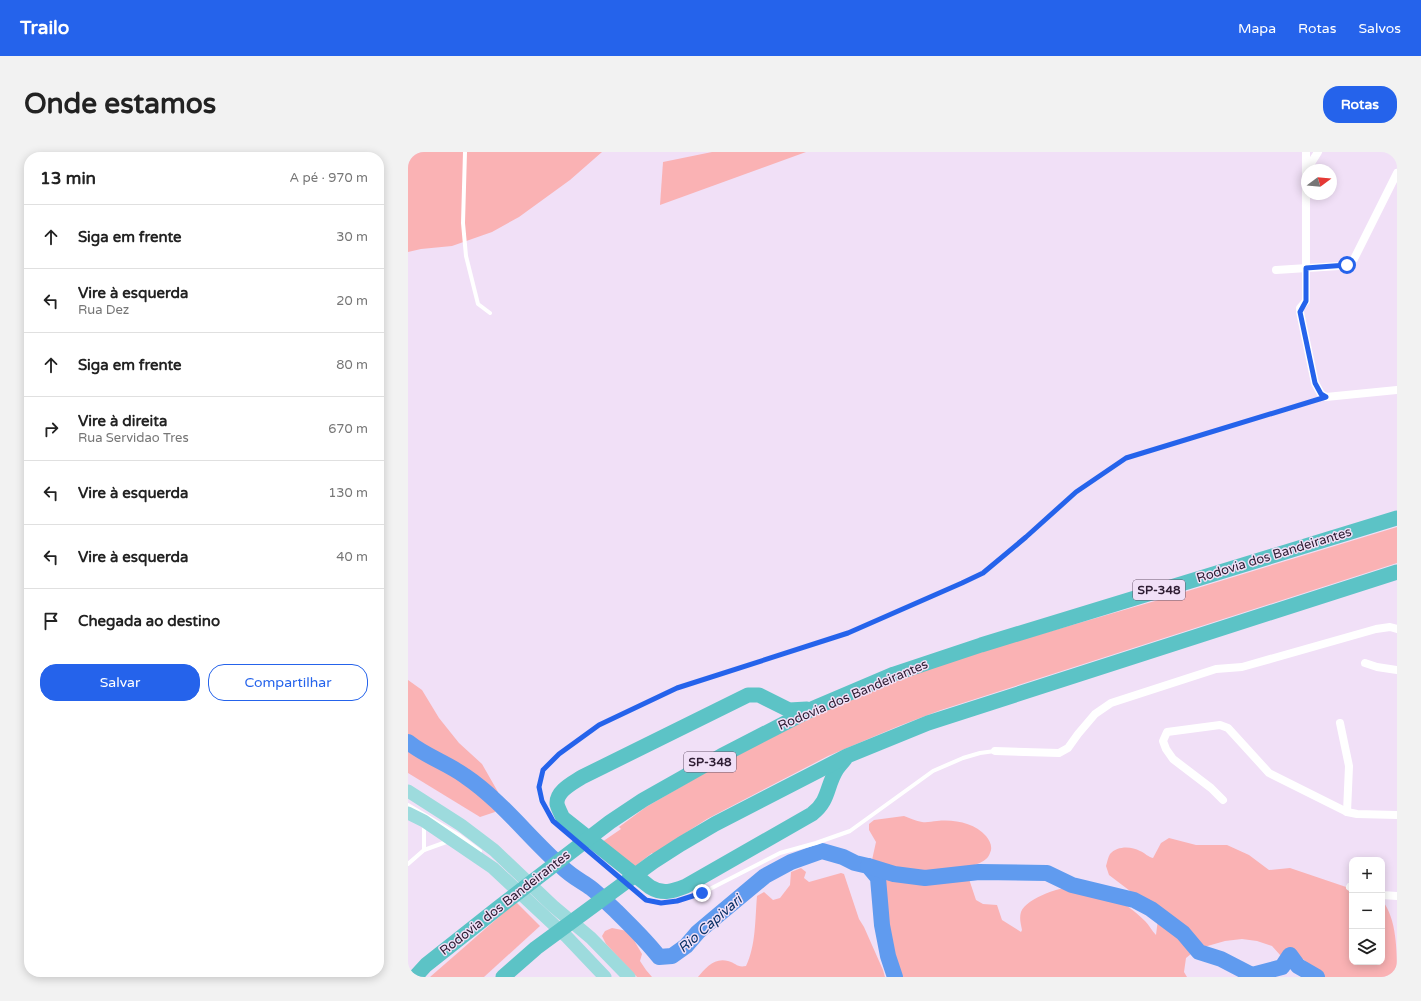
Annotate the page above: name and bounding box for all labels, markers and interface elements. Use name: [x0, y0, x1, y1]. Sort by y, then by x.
text: Trailo: [20, 17, 69, 39]
text: Mapa: [1238, 20, 1276, 37]
text: Rotas: [1298, 20, 1336, 37]
text: Salvos: [1358, 20, 1401, 37]
button: Rotas: [1323, 86, 1397, 123]
text: Onde estamos: [24, 87, 216, 121]
north arrow: [1301, 164, 1337, 200]
text: 13 min: [40, 168, 96, 189]
text: A pé · 970 m: [289, 170, 368, 186]
icon: ahead: [40, 226, 62, 248]
text: Siga em frente: [78, 228, 182, 246]
text: 30 m: [336, 229, 368, 245]
route start: [1338, 256, 1356, 274]
text: Vire à esquerda: [78, 284, 188, 302]
icon: left: [40, 290, 62, 312]
text: 20 m: [336, 293, 368, 309]
text: Rua Dez: [78, 302, 129, 318]
icon: ahead: [40, 354, 62, 376]
text: Siga em frente: [78, 356, 182, 374]
text: 80 m: [336, 357, 368, 373]
text: Vire à direita: [78, 412, 167, 430]
icon: right: [40, 418, 62, 440]
text: 670 m: [328, 421, 368, 437]
text: Rua Servidao Tres: [78, 430, 189, 446]
icon: left: [40, 482, 62, 504]
text: Vire à esquerda: [78, 484, 188, 502]
text: 130 m: [328, 485, 368, 501]
street label: Rodovia dos Bandeirantes: [1195, 524, 1353, 586]
icon: left: [40, 546, 62, 568]
text: Vire à esquerda: [78, 548, 188, 566]
text: 40 m: [336, 549, 368, 565]
road number: SP-348: [1133, 580, 1185, 600]
icon: arrive: [40, 610, 62, 632]
text: Chegada ao destino: [78, 612, 220, 630]
street label: Rodovia dos Bandeirantes: [776, 656, 930, 734]
button: Salvar: [40, 664, 200, 701]
button: Compartilhar: [208, 664, 368, 701]
road number: SP-348: [684, 752, 736, 772]
street label: Rodovia dos Bandeirantes: [437, 847, 573, 959]
map controls: [1349, 857, 1385, 965]
button: +: [1349, 857, 1385, 893]
route end: [693, 884, 711, 902]
water label: Rio Capivari: [674, 890, 747, 957]
button: −: [1349, 893, 1385, 929]
button: layers: [1349, 929, 1385, 965]

